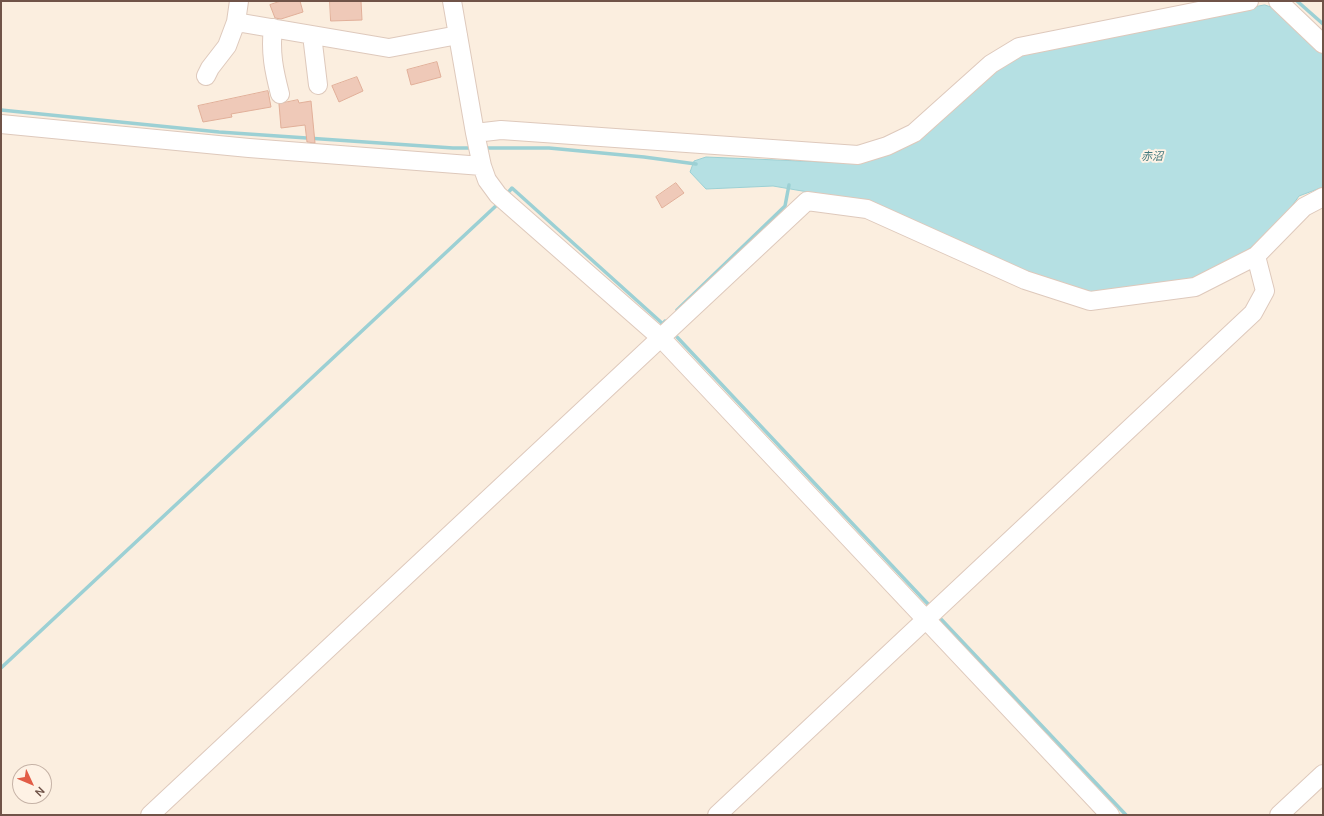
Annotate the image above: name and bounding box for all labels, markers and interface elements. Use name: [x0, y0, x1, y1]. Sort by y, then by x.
water label: 赤沼: [1141, 150, 1163, 164]
north arrow: [12, 764, 52, 804]
text: N: [32, 784, 48, 800]

